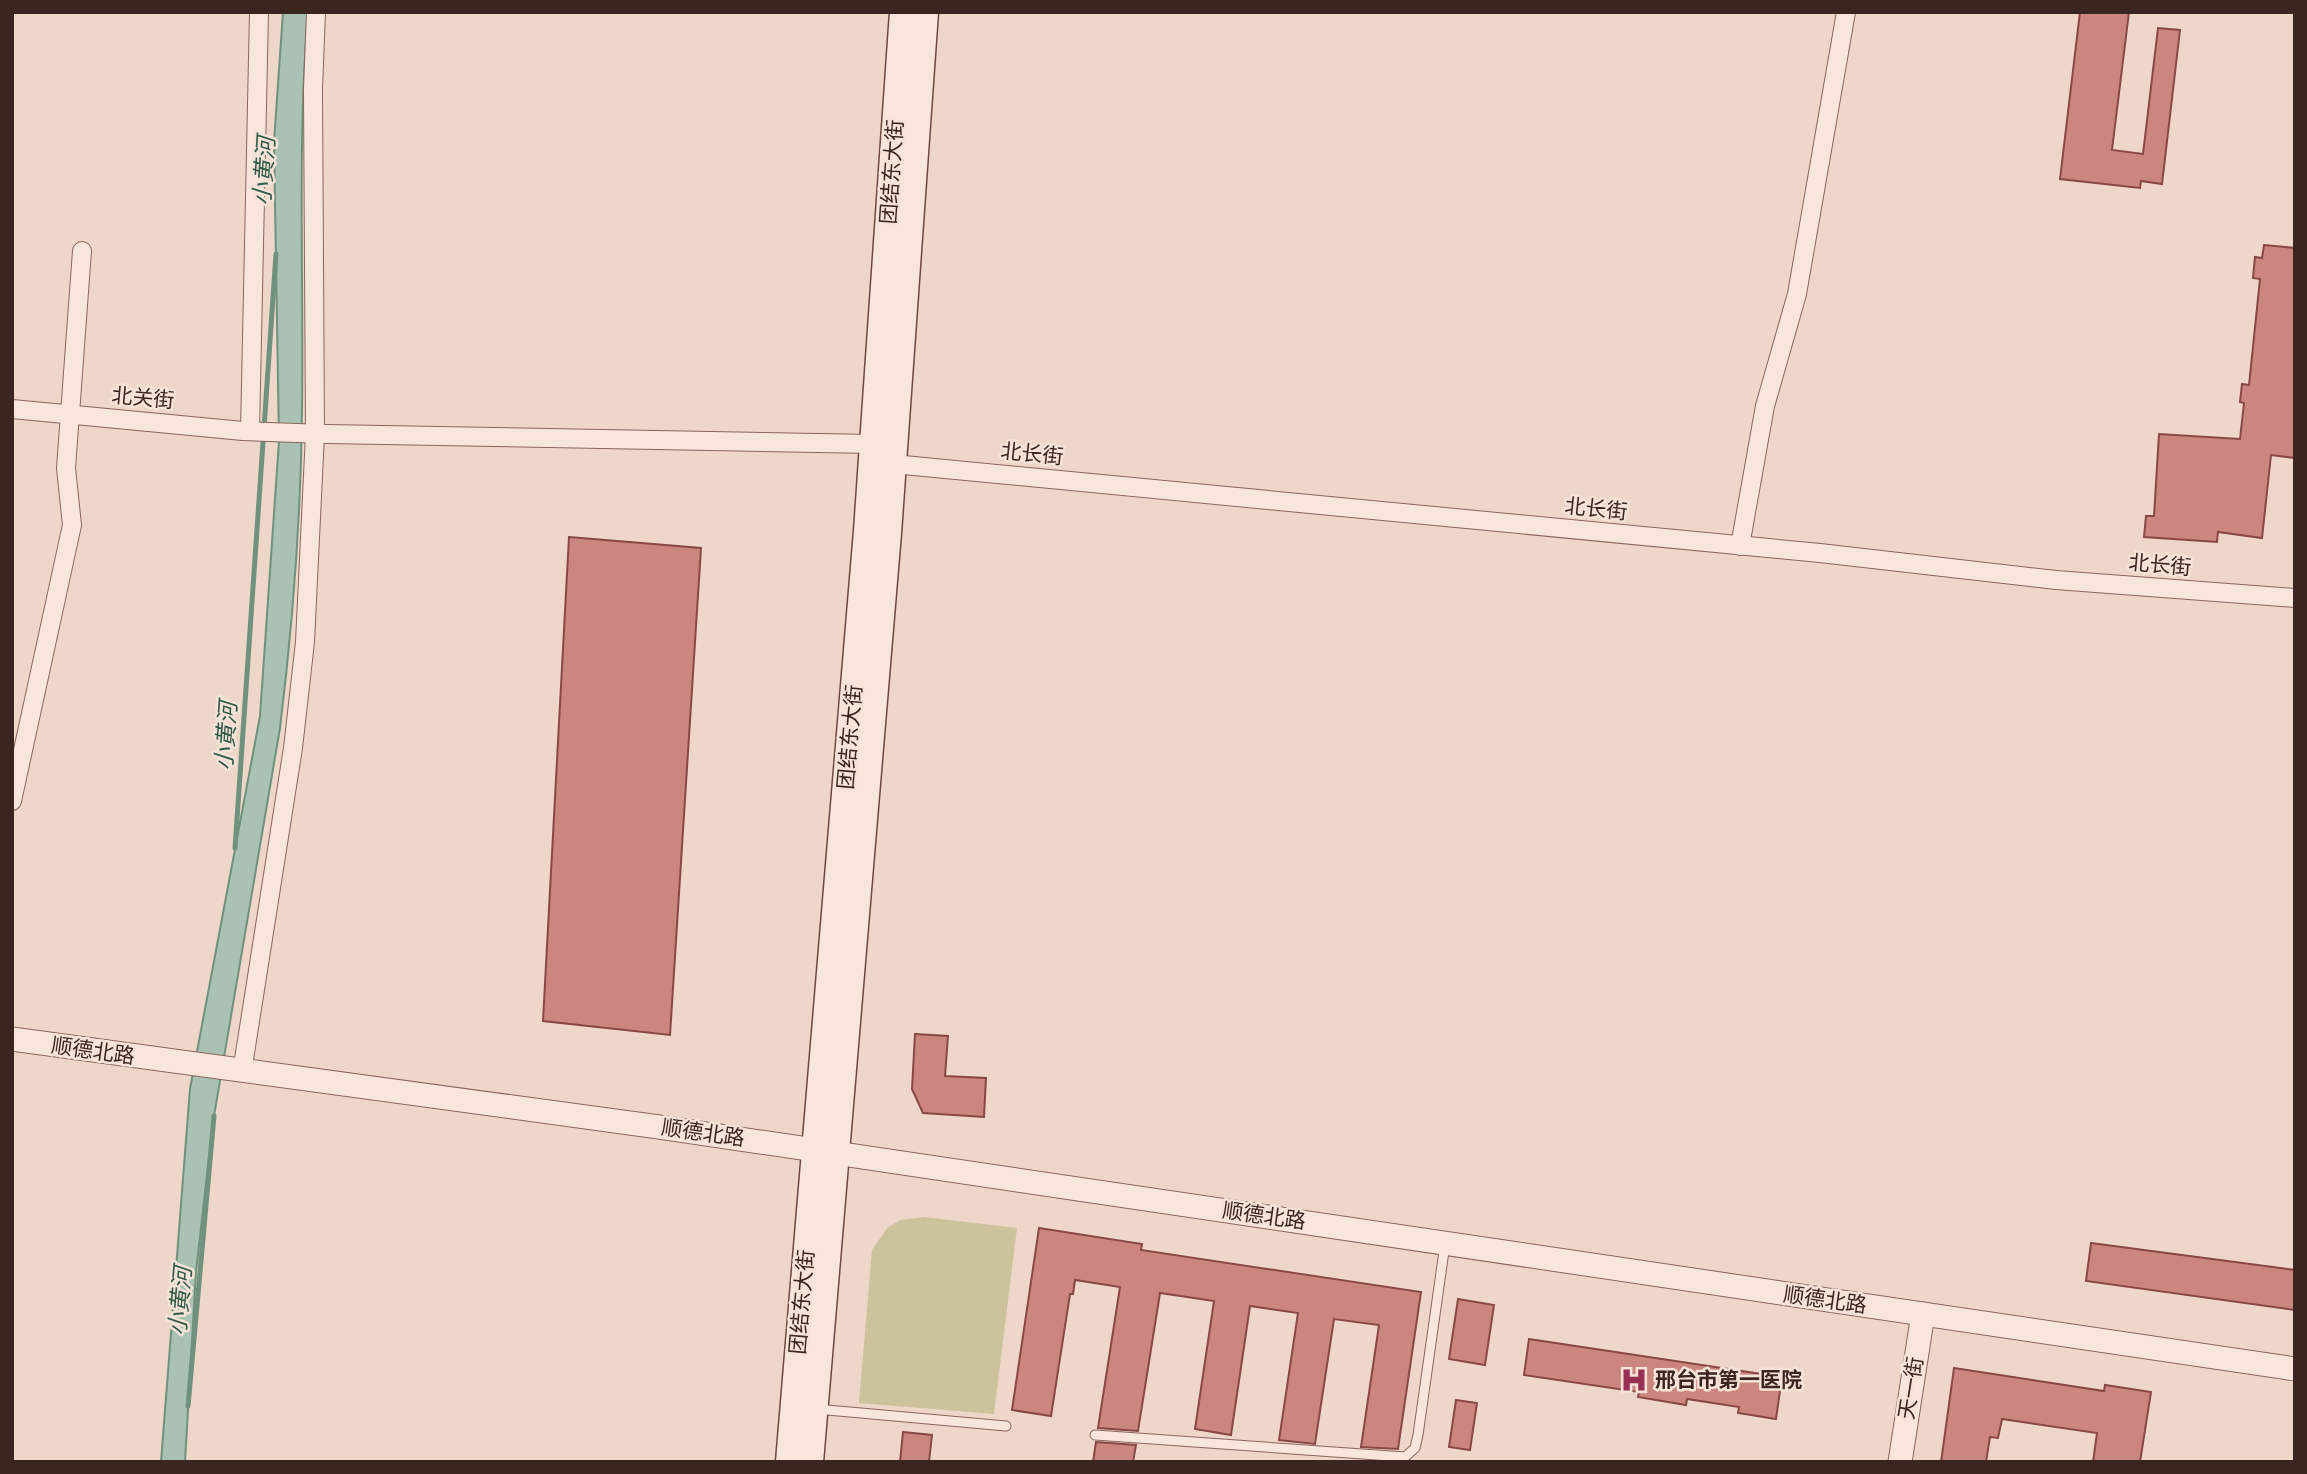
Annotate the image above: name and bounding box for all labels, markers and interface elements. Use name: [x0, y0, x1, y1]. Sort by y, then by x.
street label: 团结东大街: [875, 119, 909, 225]
water label: 小黄河: [248, 132, 281, 206]
street label: 北关街: [110, 382, 176, 414]
street label: 北长街: [999, 438, 1065, 470]
street label: 北长街: [1563, 493, 1629, 525]
street label: 北长街: [2127, 549, 2193, 581]
street label: 团结东大街: [832, 684, 868, 790]
water label: 小黄河: [210, 697, 243, 771]
street label: 顺德北路: [50, 1032, 136, 1070]
street label: 顺德北路: [660, 1114, 746, 1152]
street label: 顺德北路: [1221, 1197, 1307, 1235]
street label: 团结东大街: [784, 1249, 820, 1355]
water label: 小黄河: [163, 1261, 197, 1337]
street label: 顺德北路: [1782, 1281, 1868, 1319]
street label: 天一街: [1893, 1355, 1929, 1421]
hospital icon: 邢台市第一医院: [1619, 1365, 1649, 1395]
place label: 邢台市第一医院: [1655, 1367, 1802, 1393]

